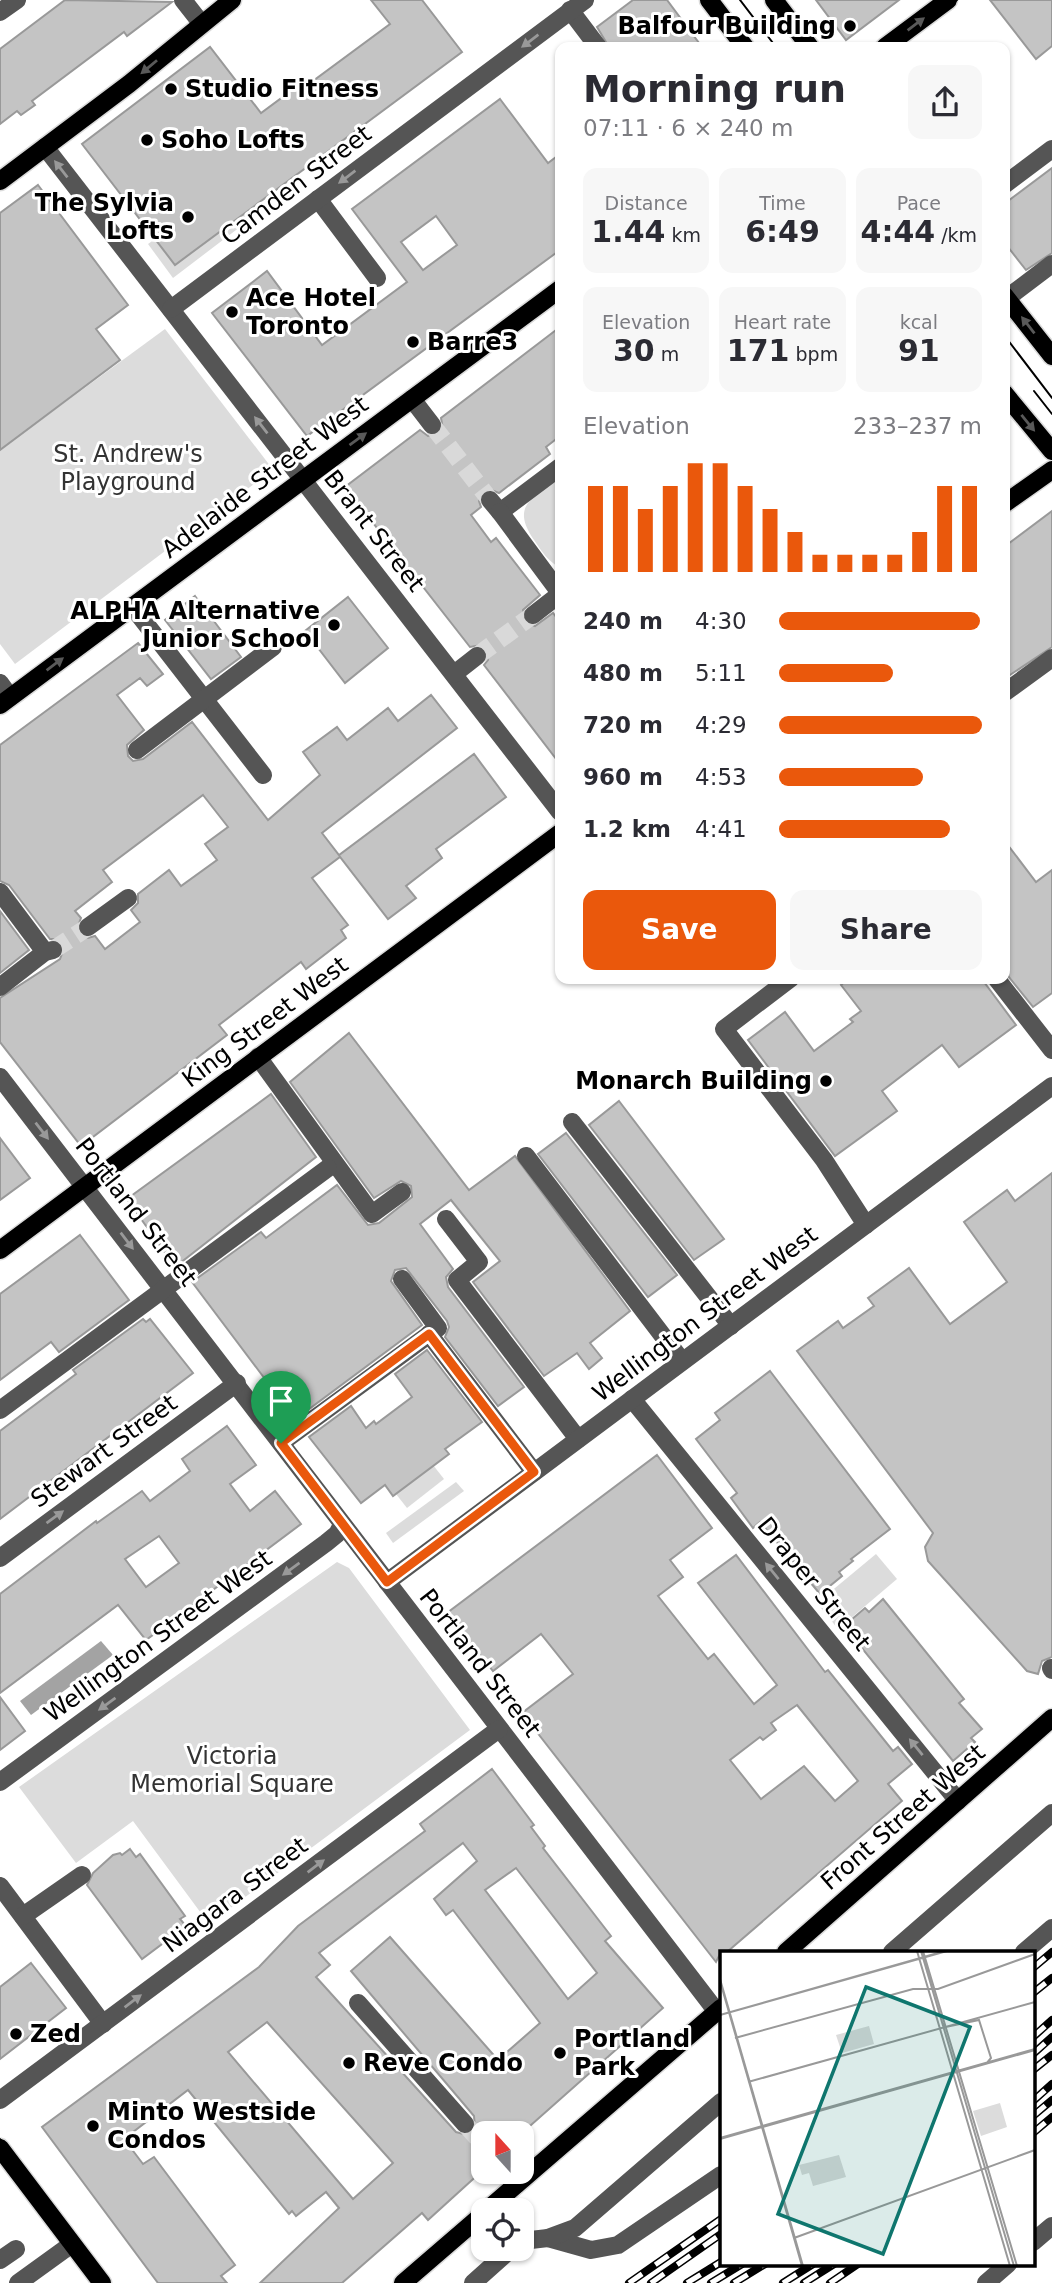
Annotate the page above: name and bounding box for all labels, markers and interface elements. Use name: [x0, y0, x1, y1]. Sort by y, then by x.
place label: Balfour Building: [618, 12, 836, 40]
one-way arrow: [907, 17, 925, 31]
marker: Balfour Building: [842, 18, 858, 34]
one-way arrow: [521, 34, 539, 48]
one-way arrow: [140, 59, 157, 74]
button: share: [908, 65, 982, 139]
text: Morning run: [583, 67, 846, 111]
place label: Studio Fitness: [185, 75, 379, 103]
marker: Studio Fitness: [163, 81, 179, 97]
text: 07:11 · 6 × 240 m: [583, 115, 793, 141]
street label: Camden Street: [215, 119, 377, 251]
place label: Soho Lofts: [161, 126, 305, 154]
marker: Soho Lofts: [139, 132, 155, 148]
one-way arrow: [54, 160, 69, 178]
one-way arrow: [338, 170, 357, 184]
place label: The Sylvia Lofts: [35, 189, 174, 245]
text: Distance: [605, 192, 688, 214]
text: Time: [759, 192, 806, 214]
text: Pace: [897, 192, 941, 214]
marker: The Sylvia Lofts: [180, 209, 196, 225]
text: 1.44: [591, 214, 665, 249]
text: 6:49: [745, 214, 820, 249]
text: 4:44: [861, 214, 935, 249]
text: km: [665, 224, 701, 246]
text: /km: [935, 224, 977, 246]
place label: Ace Hotel Toronto: [246, 284, 376, 340]
marker: Ace Hotel Toronto: [224, 304, 240, 320]
text: Elevation: [602, 311, 690, 333]
text: Heart rate: [734, 311, 831, 333]
text: kcal: [900, 311, 938, 333]
one-way arrow: [1021, 317, 1036, 335]
place label: Barre3: [427, 328, 518, 356]
text: 30: [613, 333, 655, 368]
text: 171: [727, 333, 789, 368]
text: 91: [898, 333, 940, 368]
marker: Barre3: [405, 334, 421, 350]
text: m: [655, 343, 679, 365]
text: bpm: [789, 343, 838, 365]
street label: Adelaide Street West: [156, 390, 374, 564]
text: Elevation: [583, 413, 690, 439]
text: 233–237 m: [853, 413, 982, 439]
one-way arrow: [1020, 414, 1035, 431]
one-way arrow: [254, 417, 269, 435]
one-way arrow: [349, 432, 367, 446]
park label: St. Andrew's Playground: [53, 440, 203, 496]
street label: Brant Street: [318, 465, 430, 597]
place label: ALPHA Alternative Junior School: [70, 597, 320, 653]
text: 240 m: [583, 608, 663, 634]
text: 4:30: [695, 608, 747, 634]
marker: ALPHA Alternative Junior School: [326, 617, 342, 633]
one-way arrow: [46, 657, 64, 671]
text: 480 m: [583, 660, 663, 686]
text: 5:11: [695, 660, 747, 686]
text: 720 m: [583, 712, 663, 738]
text: 4:29: [695, 712, 747, 738]
text: 960 m: [583, 764, 663, 790]
text: 4:53: [695, 764, 747, 790]
text: 1.2 km: [583, 816, 671, 842]
text: 4:41: [695, 816, 747, 842]
button: Save: [583, 890, 776, 970]
button: Share: [790, 890, 982, 970]
street label: King Street West: [177, 951, 353, 1093]
place label: Monarch Building: [575, 1067, 812, 1095]
marker: Monarch Building: [818, 1073, 834, 1089]
one-way arrow: [34, 1121, 49, 1139]
street label: Portland Street: [70, 1132, 202, 1292]
street label: Wellington Street West: [587, 1220, 823, 1408]
one-way arrow: [120, 1232, 134, 1250]
pin: [251, 1371, 311, 1443]
icon: arrive: [262, 1382, 300, 1420]
street label: Stewart Street: [26, 1389, 182, 1513]
one-way arrow: [46, 1510, 64, 1524]
street label: Draper Street: [752, 1512, 876, 1656]
street label: Wellington Street West: [39, 1544, 277, 1728]
one-way arrow: [282, 1562, 300, 1576]
one-way arrow: [764, 1563, 779, 1581]
street label: Portland Street: [414, 1583, 546, 1743]
one-way arrow: [98, 1697, 117, 1711]
street label: Front Street West: [815, 1738, 991, 1896]
one-way arrow: [909, 1739, 924, 1756]
park label: Victoria Memorial Square: [130, 1742, 334, 1798]
street label: Niagara Street: [157, 1831, 313, 1959]
one-way arrow: [307, 1859, 325, 1873]
inset map: [720, 1951, 1034, 2266]
one-way arrow: [124, 1994, 143, 2008]
place label: Zed: [30, 2020, 81, 2048]
place label: Portland Park: [574, 2025, 690, 2081]
marker: Zed: [8, 2026, 24, 2042]
marker: Portland Park: [552, 2045, 568, 2061]
place label: Reve Condo: [363, 2049, 523, 2077]
marker: Reve Condo: [341, 2055, 357, 2071]
place label: Minto Westside Condos: [107, 2098, 316, 2154]
marker: Minto Westside Condos: [85, 2118, 101, 2134]
north arrow: [471, 2121, 534, 2184]
map controls: [471, 2121, 534, 2261]
button: locate: [471, 2198, 534, 2261]

